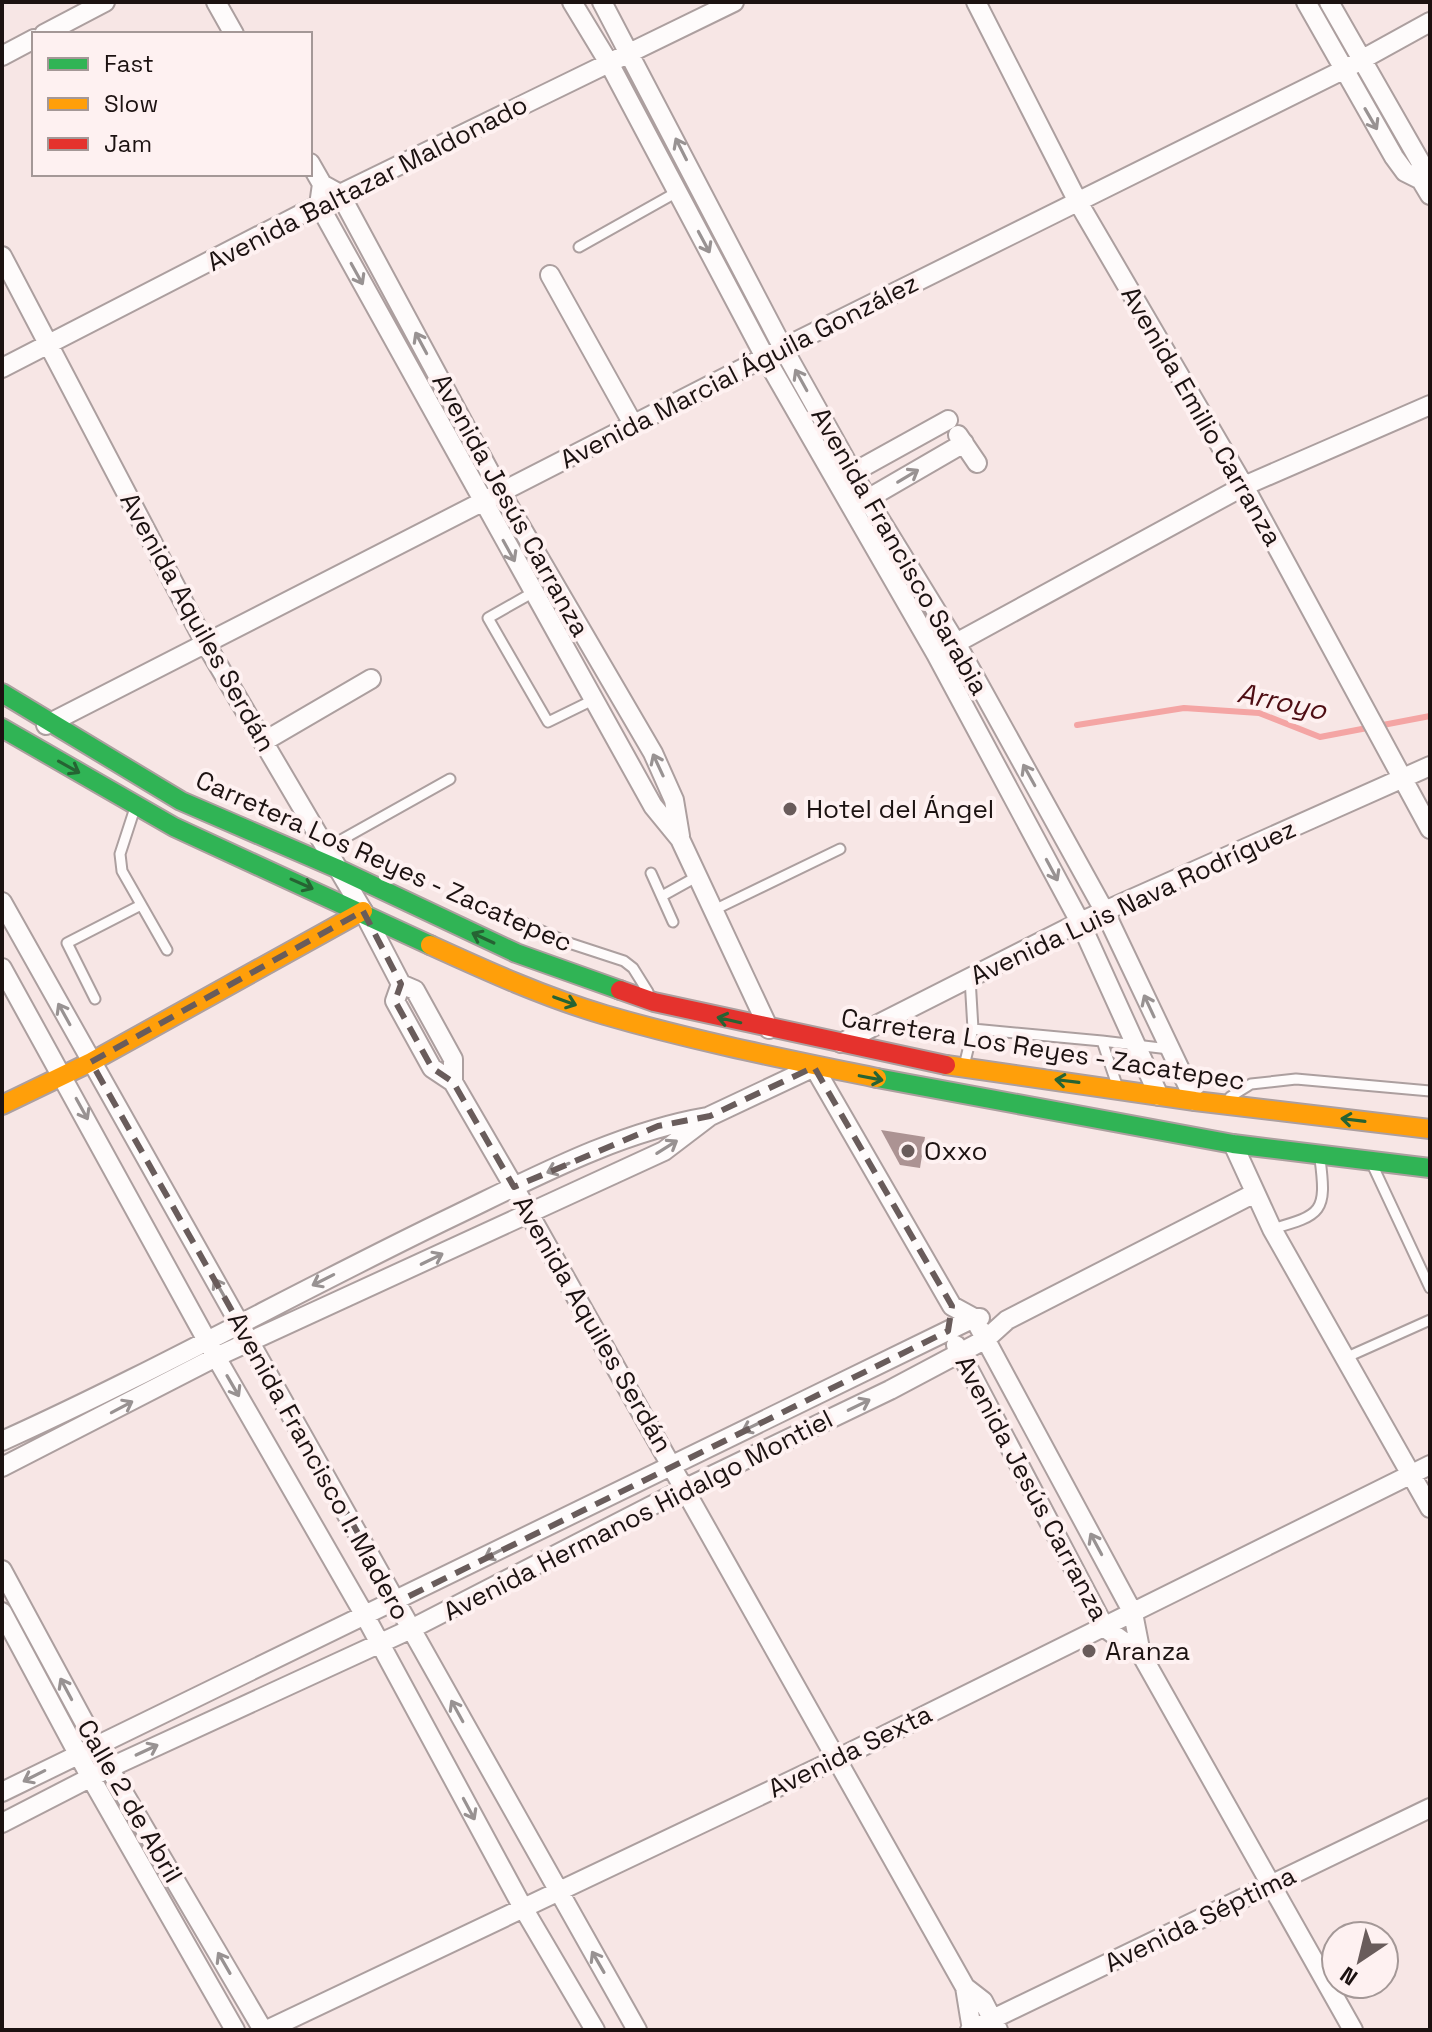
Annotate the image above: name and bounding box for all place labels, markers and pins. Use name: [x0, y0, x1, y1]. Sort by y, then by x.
place label: Hotel del Ángel: [806, 792, 994, 826]
marker: Hotel del Ángel: [781, 800, 799, 818]
place label: Oxxo: [924, 1134, 987, 1168]
marker: Oxxo: [899, 1142, 917, 1160]
place label: Aranza: [1105, 1634, 1190, 1668]
marker: Aranza: [1080, 1642, 1098, 1660]

